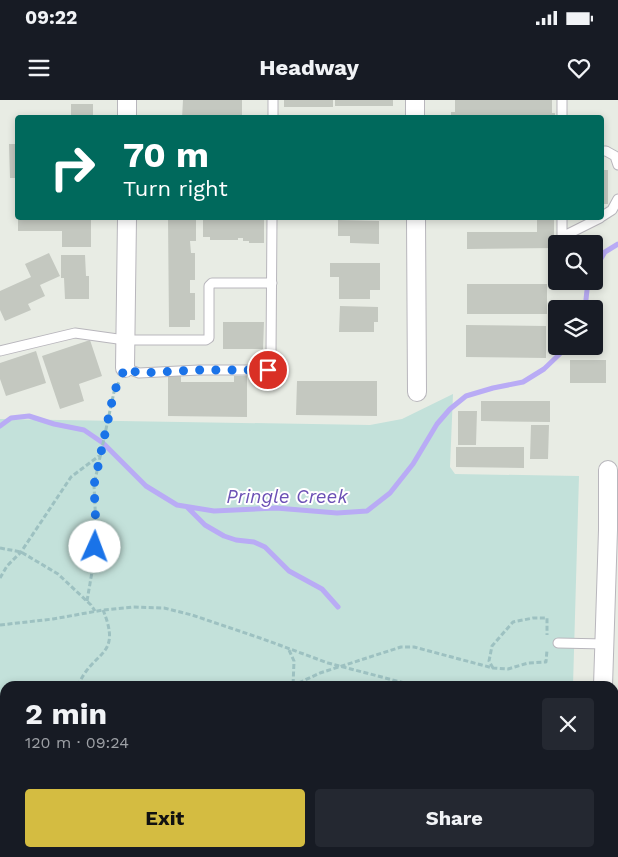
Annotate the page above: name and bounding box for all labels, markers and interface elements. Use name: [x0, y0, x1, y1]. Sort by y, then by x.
text: 09:22: [25, 6, 77, 29]
icon: menu: [25, 54, 53, 82]
icon: heart: [565, 54, 593, 82]
text: Headway: [259, 55, 359, 80]
text: 70 m: [123, 134, 209, 176]
icon: right: [40, 135, 105, 200]
text: Turn right: [123, 176, 228, 201]
map controls: [548, 235, 603, 355]
button: search: [548, 235, 603, 290]
button: layers: [548, 300, 603, 355]
pin: [247, 349, 289, 391]
icon: arrive: [254, 356, 282, 384]
water label: Pringle Creek: [226, 485, 348, 508]
position arrow: [68, 520, 120, 572]
text: 2 min: [25, 696, 107, 731]
button: close: [542, 698, 594, 750]
text: 120 m · 09:24: [25, 733, 129, 752]
button: Exit: [25, 789, 305, 847]
button: Share: [315, 789, 594, 847]

